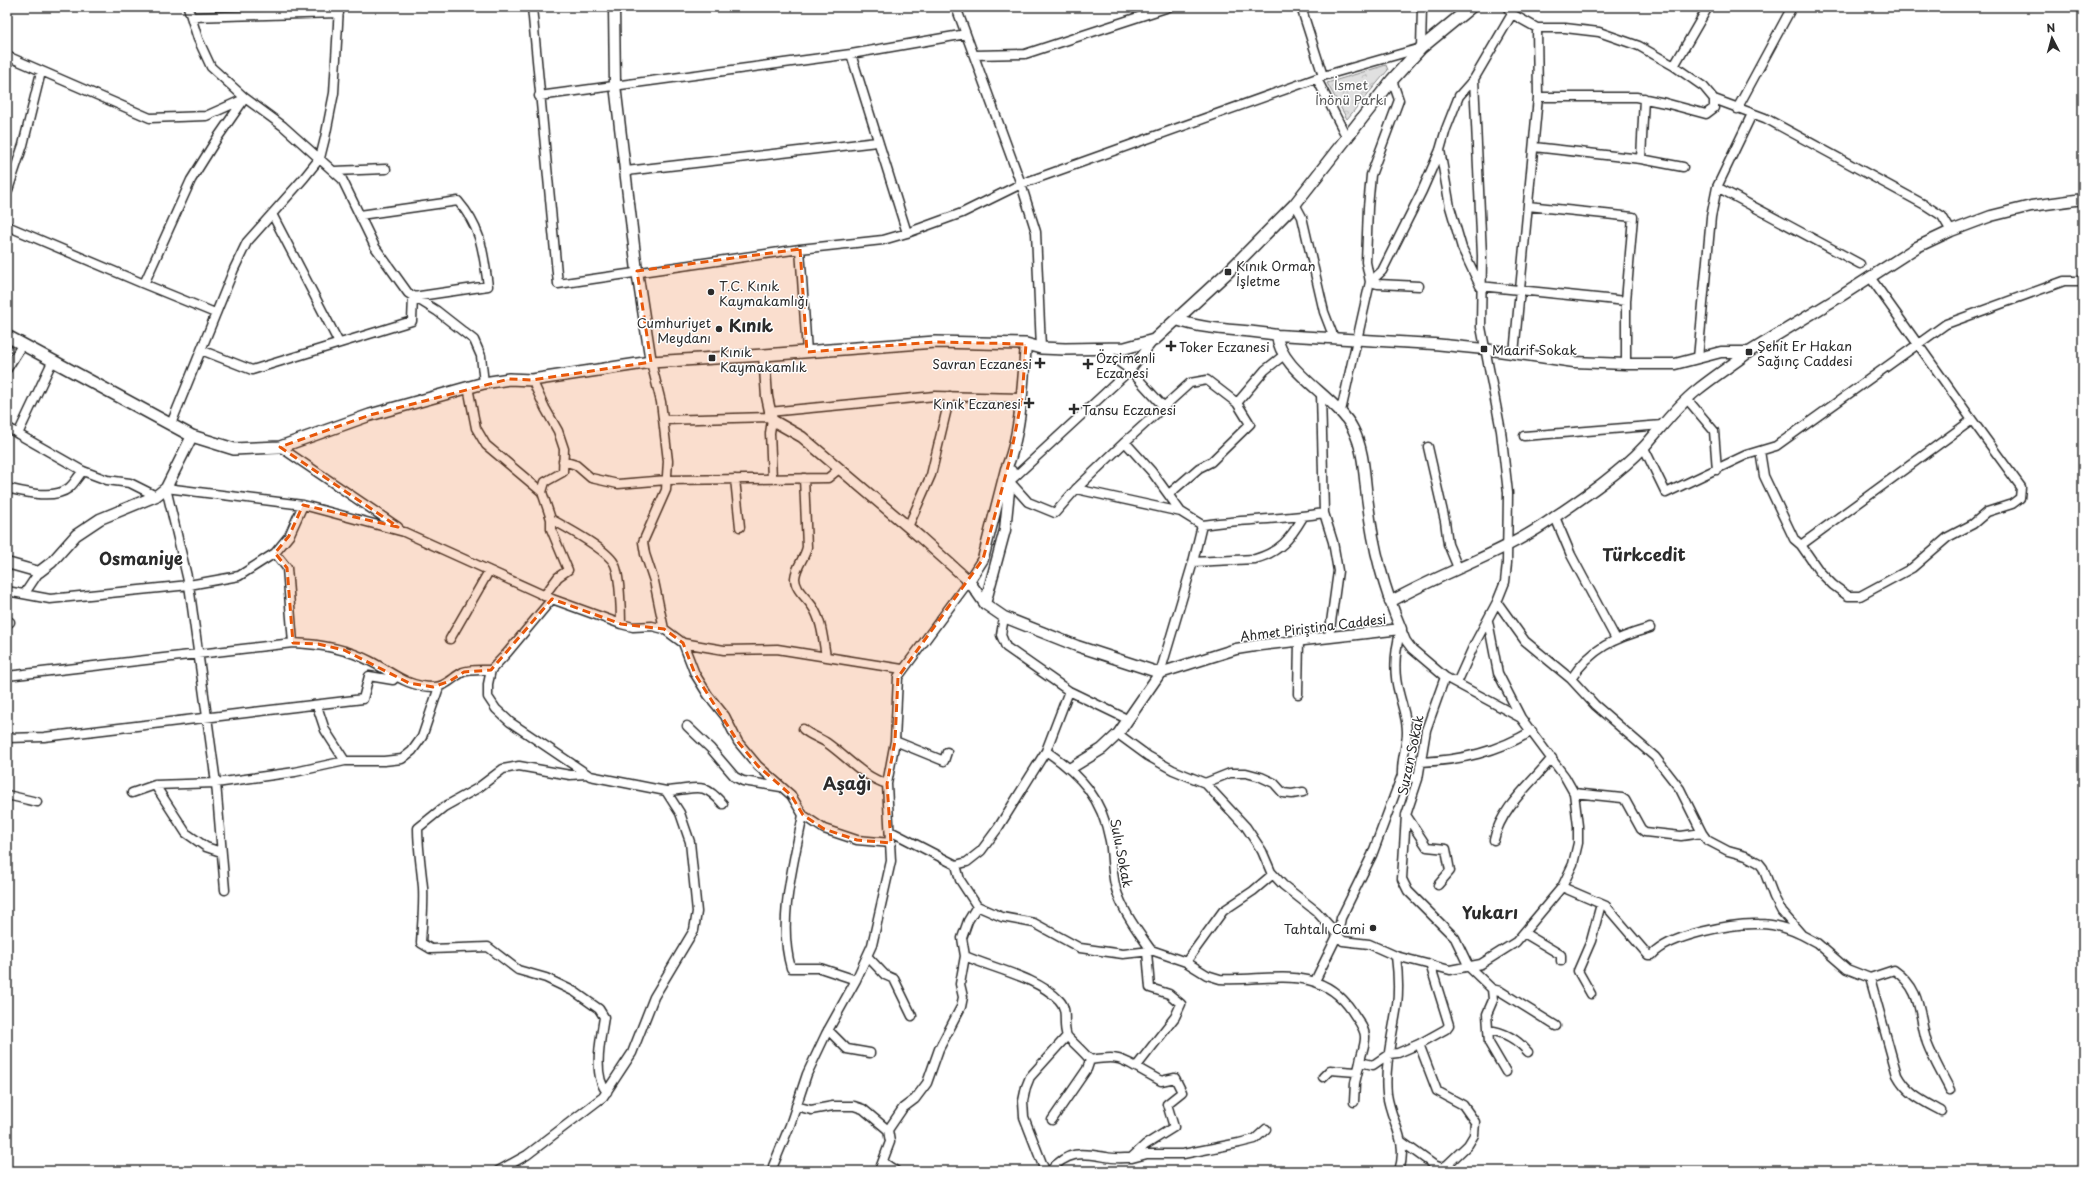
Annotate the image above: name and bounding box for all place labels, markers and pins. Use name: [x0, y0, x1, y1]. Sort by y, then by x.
place label: Kınık Orman İşletme: [1236, 256, 1316, 290]
marker: Kınık Orman İşletme: [1223, 267, 1233, 277]
place label: T.C. Kınık Kaymakamlığı: [719, 276, 809, 310]
marker: T.C. Kınık Kaymakamlığı: [706, 287, 716, 297]
place label: Cumhuriyet Meydanı: [637, 313, 711, 347]
marker: Cumhuriyet Meydanı: [714, 324, 724, 334]
place label: Şehit Er Hakan Sağınç Caddesi: [1757, 336, 1853, 370]
place label: Toker Eczanesi: [1179, 337, 1270, 356]
place label: Maarif Sokak: [1492, 340, 1577, 359]
marker: Toker Eczanesi: [1166, 341, 1176, 351]
place label: Kınık Kaymakamlık: [720, 342, 807, 376]
marker: Maarif Sokak: [1479, 344, 1489, 354]
marker: Şehit Er Hakan Sağınç Caddesi: [1744, 347, 1754, 357]
place label: Özçimenli Eczanesi: [1096, 348, 1155, 382]
marker: Kınık Kaymakamlık: [707, 353, 717, 363]
place label: Savran Eczanesi: [932, 354, 1032, 373]
marker: Savran Eczanesi: [1035, 358, 1045, 368]
marker: Özçimenli Eczanesi: [1083, 359, 1093, 369]
place label: Kınık Eczanesi: [933, 394, 1021, 413]
marker: Kınık Eczanesi: [1024, 398, 1034, 408]
place label: Tansu Eczanesi: [1082, 400, 1176, 419]
marker: Tansu Eczanesi: [1069, 404, 1079, 414]
place label: Tahtalı Cami: [1284, 919, 1365, 938]
marker: Tahtalı Cami: [1368, 923, 1378, 933]

